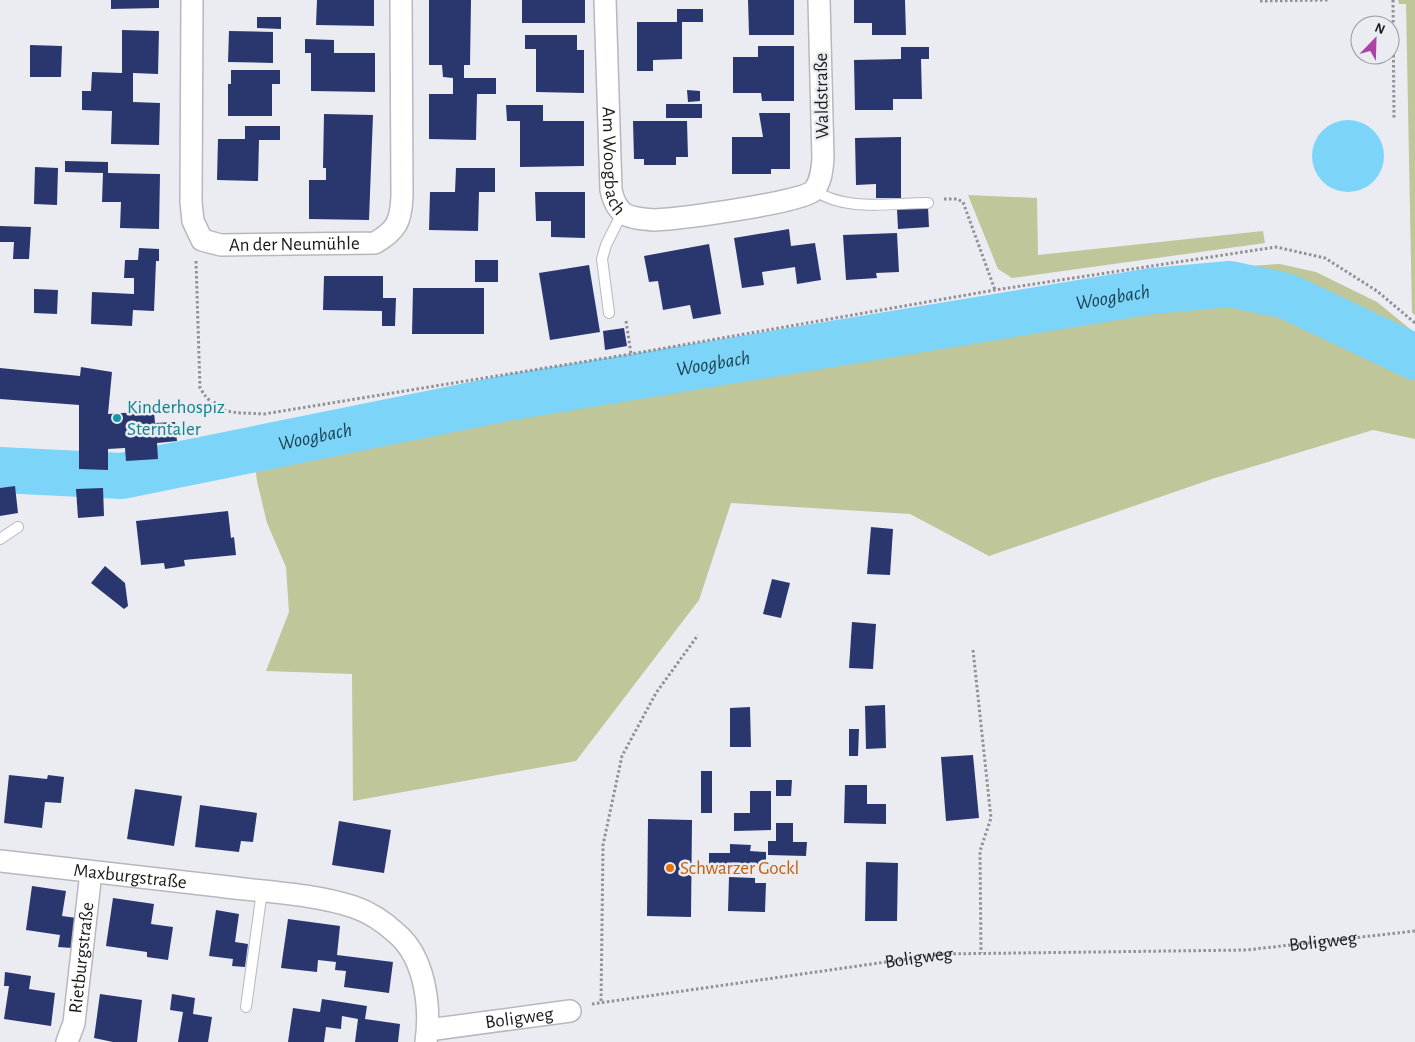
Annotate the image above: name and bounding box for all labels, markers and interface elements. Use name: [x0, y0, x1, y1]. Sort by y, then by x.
north arrow: [1350, 15, 1400, 65]
text: N: [1372, 21, 1387, 37]
street label: Waldstraße: [812, 53, 832, 139]
street label: Am Woogbach: [599, 106, 629, 219]
street label: An der Neumühle: [229, 234, 360, 254]
water label: Woogbach: [1074, 282, 1151, 313]
water label: Woogbach: [675, 348, 752, 380]
place label: Kinderhospiz Sterntaler: [127, 398, 225, 439]
marker: Kinderhospiz Sterntaler: [111, 412, 123, 424]
water label: Woogbach: [276, 420, 354, 454]
place label: Schwarzer Gockl: [680, 859, 799, 878]
street label: Maxburgstraße: [73, 860, 188, 892]
marker: Schwarzer Gockl: [664, 862, 676, 874]
street label: Rietburgstraße: [66, 901, 97, 1014]
street label: Boligweg: [1288, 928, 1359, 955]
street label: Boligweg: [884, 944, 953, 972]
street label: Boligweg: [484, 1004, 555, 1032]

